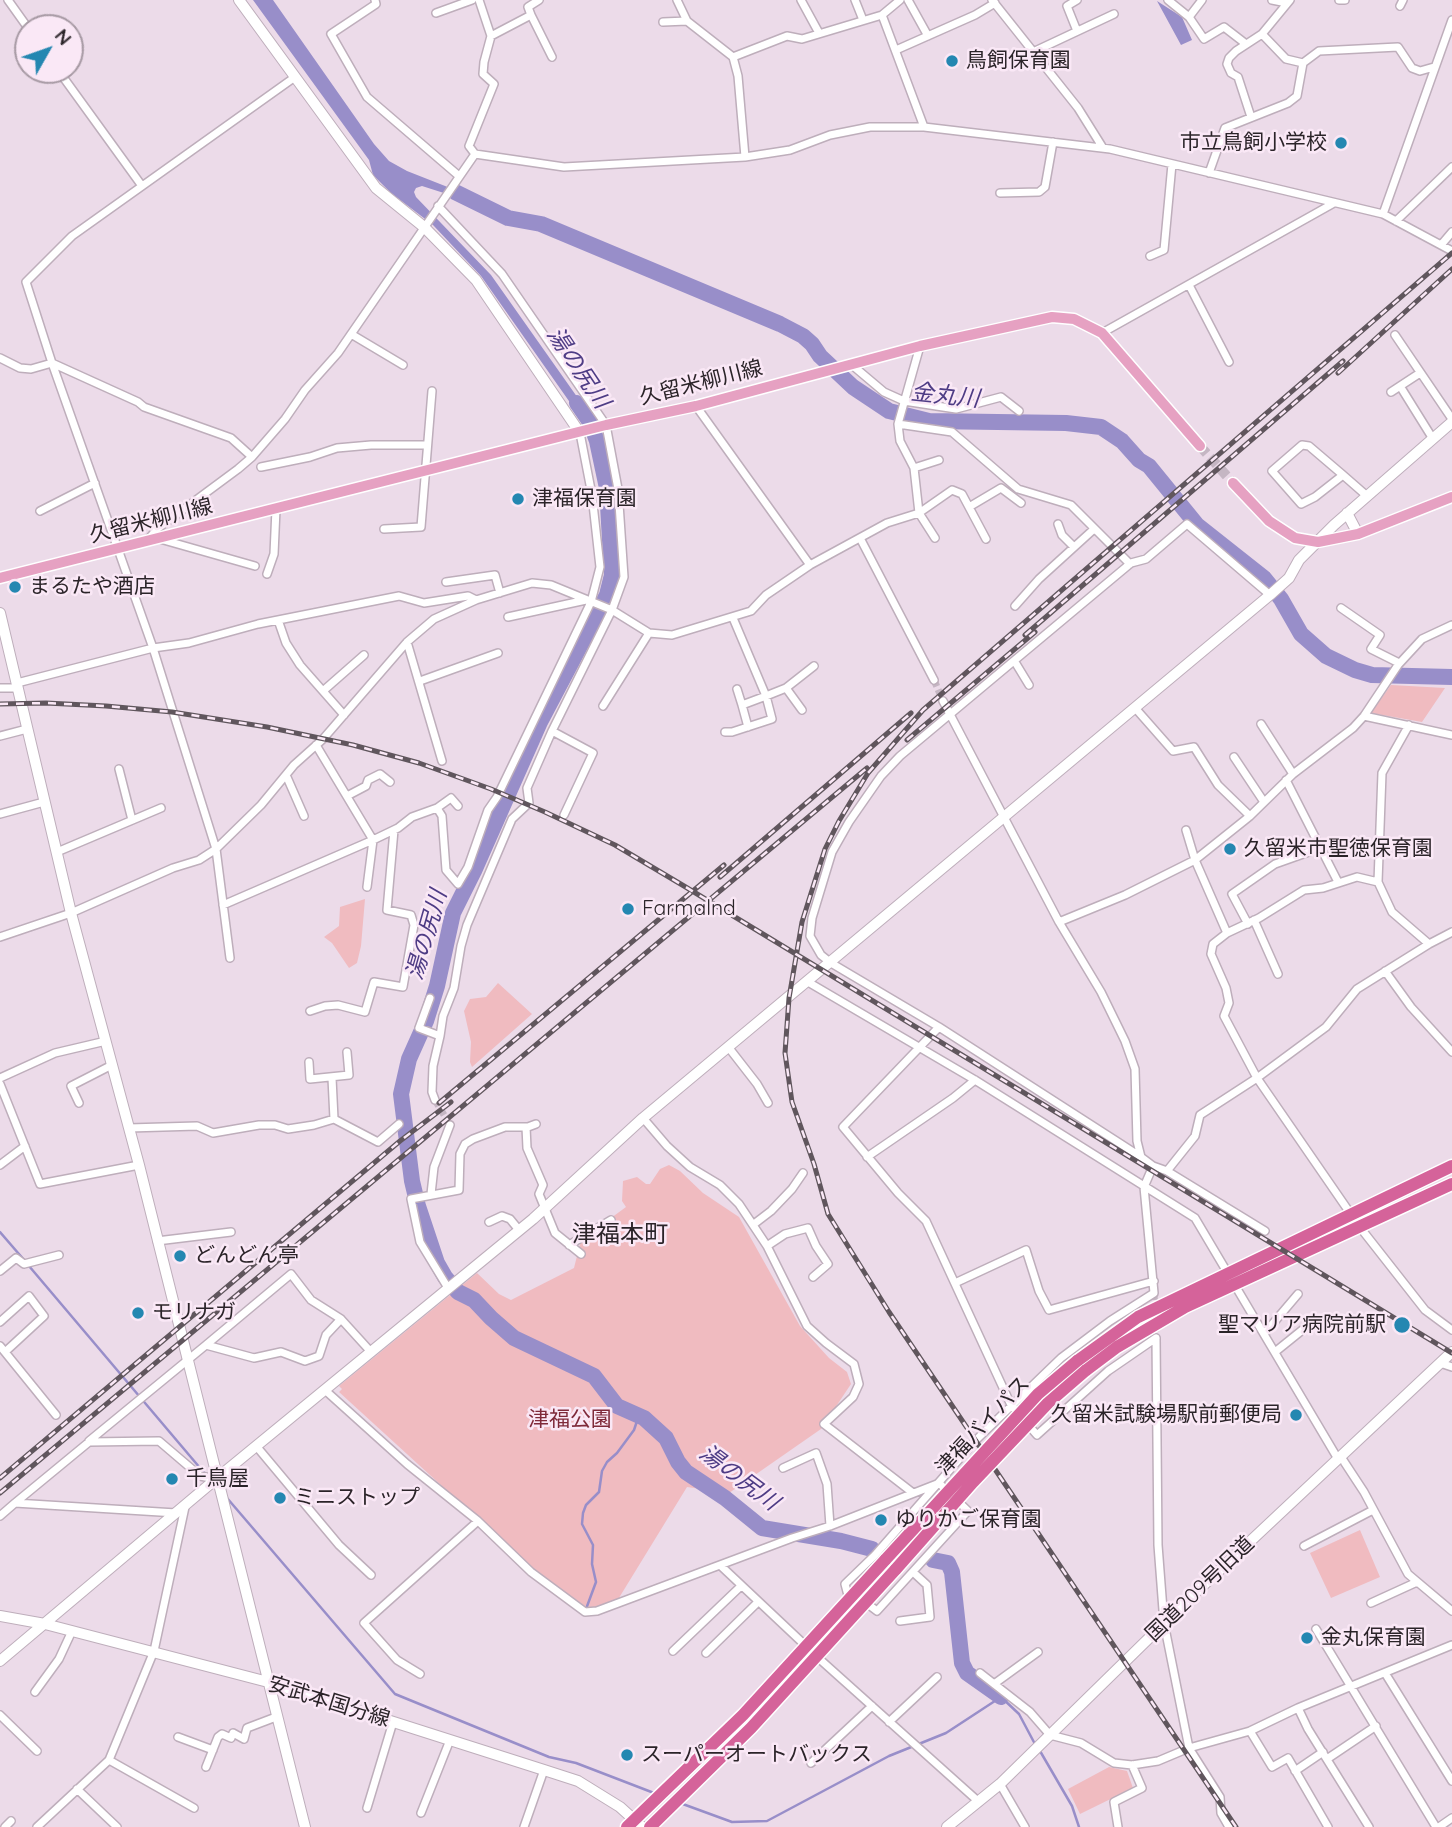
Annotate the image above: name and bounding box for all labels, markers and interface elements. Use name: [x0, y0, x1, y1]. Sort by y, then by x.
north arrow: [14, 14, 84, 84]
text: N: [50, 24, 77, 50]
place label: 鳥飼保育園: [966, 48, 1071, 74]
marker: 鳥飼保育園: [944, 53, 960, 69]
place label: 市立鳥飼小学校: [1180, 130, 1327, 156]
marker: 市立鳥飼小学校: [1333, 135, 1349, 151]
water label: 湯の尻川: [541, 322, 615, 414]
street label: 久留米柳川線: [637, 356, 765, 410]
water label: 金丸川: [909, 379, 981, 413]
place label: 津福保育園: [532, 486, 637, 512]
marker: 津福保育園: [510, 491, 526, 507]
street label: 久留米柳川線: [87, 494, 215, 548]
place label: まるたや酒店: [29, 574, 155, 600]
marker: まるたや酒店: [7, 579, 23, 595]
place label: 久留米市聖徳保育園: [1244, 836, 1433, 862]
marker: 久留米市聖徳保育園: [1222, 841, 1238, 857]
water label: 湯の尻川: [401, 887, 453, 983]
place label: Farmalnd: [642, 896, 736, 922]
marker: Farmalnd: [620, 901, 636, 917]
district label: 津福本町: [572, 1221, 668, 1249]
place label: どんどん亭: [194, 1243, 299, 1269]
marker: どんどん亭: [172, 1248, 188, 1264]
place label: モリナガ: [152, 1300, 236, 1326]
marker: モリナガ: [130, 1305, 146, 1321]
place label: 聖マリア病院前駅: [1218, 1312, 1386, 1338]
marker: 聖マリア病院前駅: [1392, 1315, 1412, 1335]
street label: 津福バイパス: [931, 1371, 1035, 1481]
place label: 久留米試験場駅前郵便局: [1051, 1402, 1282, 1428]
park label: 津福公園: [528, 1407, 612, 1433]
marker: 久留米試験場駅前郵便局: [1288, 1407, 1304, 1423]
water label: 湯の尻川: [694, 1439, 784, 1517]
place label: 千鳥屋: [186, 1466, 249, 1492]
marker: 千鳥屋: [164, 1471, 180, 1487]
place label: ミニストップ: [294, 1485, 420, 1511]
marker: ミニストップ: [272, 1490, 288, 1506]
place label: ゆりかご保育園: [895, 1507, 1042, 1533]
marker: ゆりかご保育園: [873, 1512, 889, 1528]
street label: 国道209号旧道: [1141, 1531, 1259, 1647]
place label: 金丸保育園: [1321, 1625, 1426, 1651]
marker: 金丸保育園: [1299, 1630, 1315, 1646]
street label: 安武本国分線: [265, 1672, 393, 1732]
place label: スーパーオートバックス: [641, 1742, 872, 1768]
marker: スーパーオートバックス: [619, 1747, 635, 1763]

